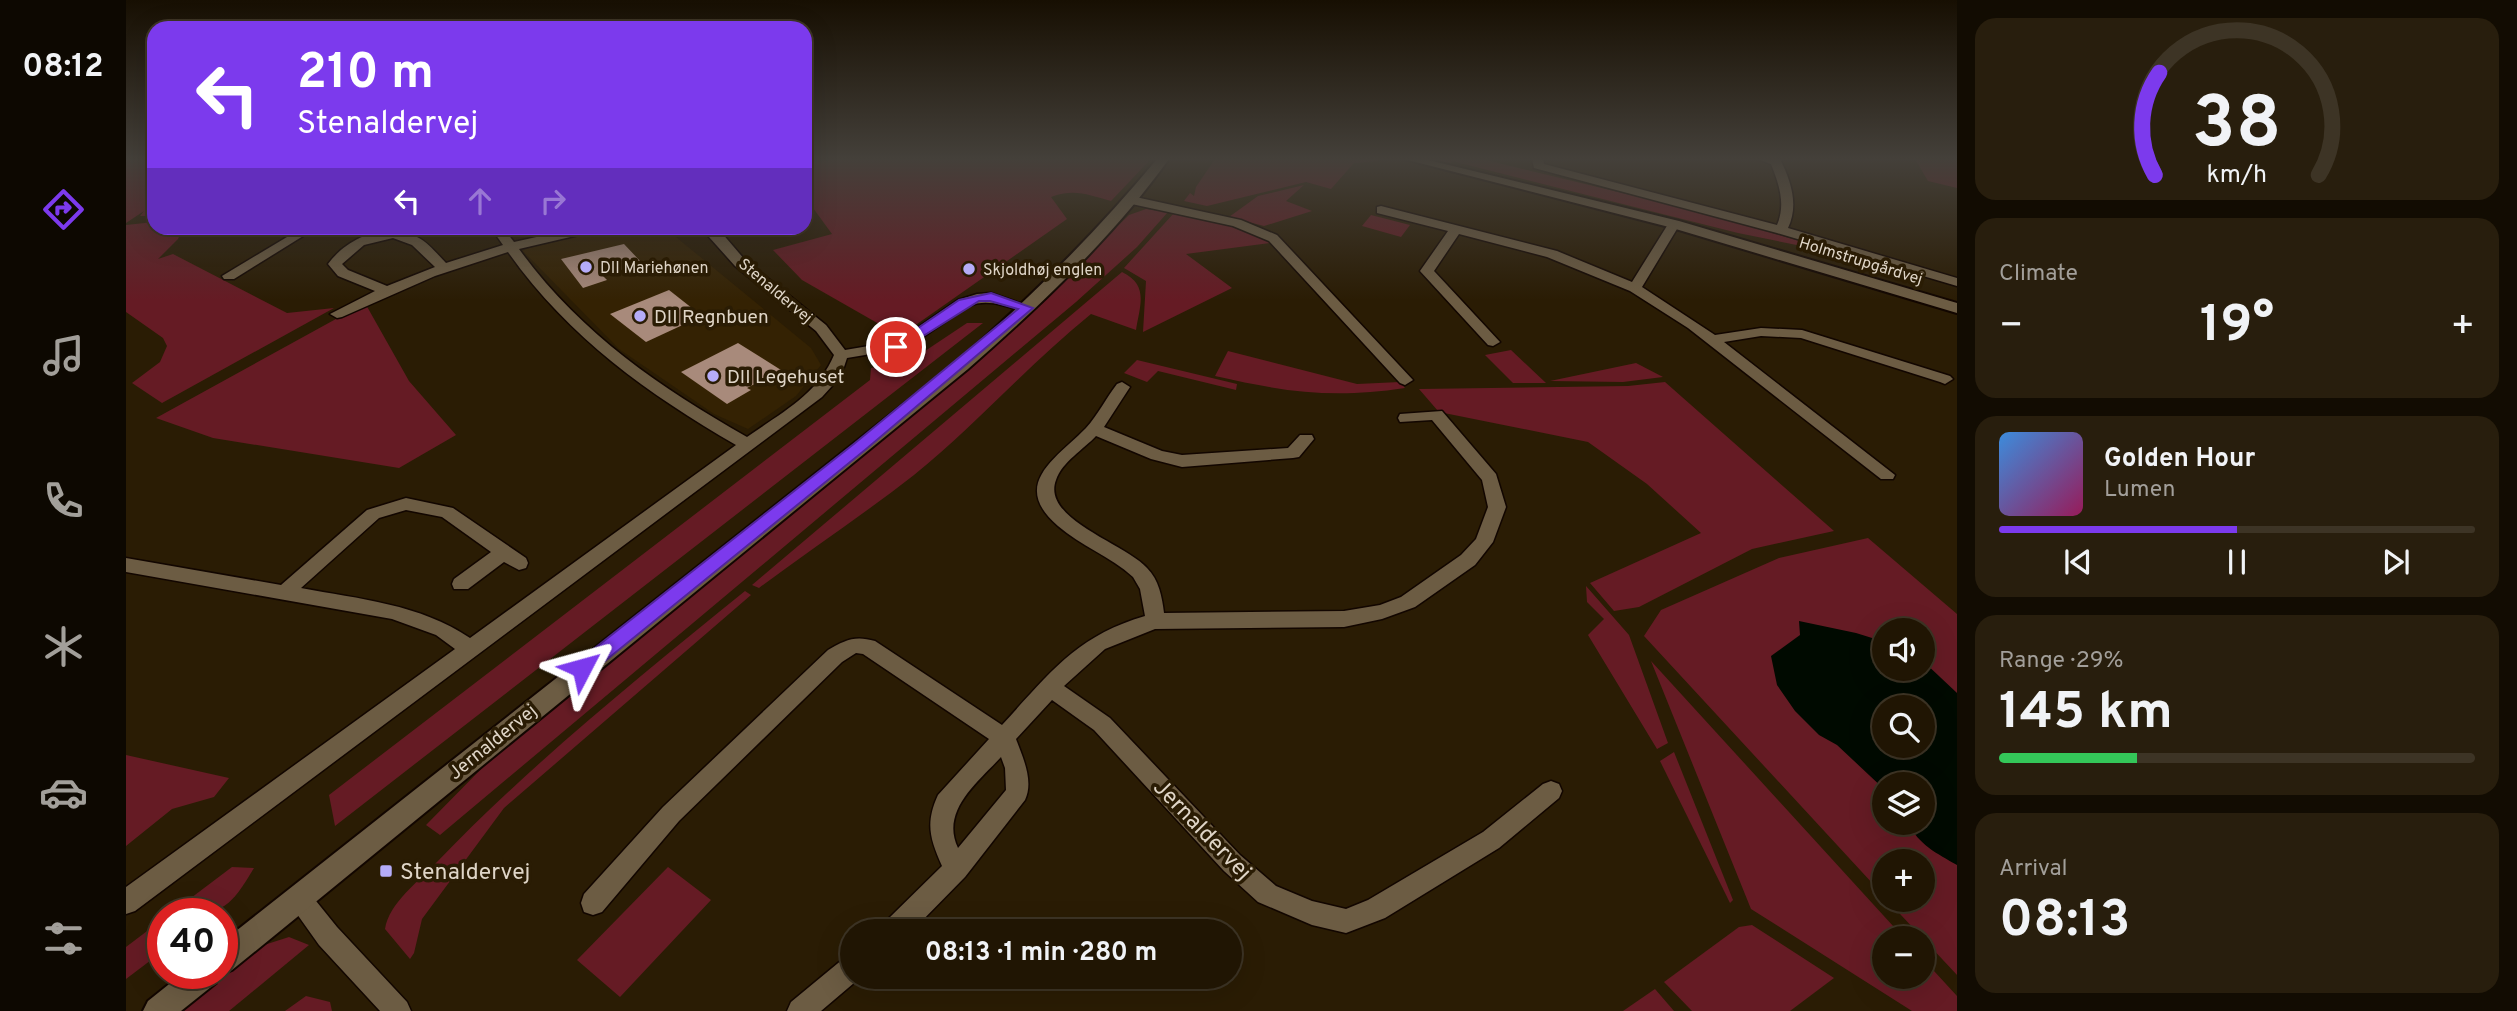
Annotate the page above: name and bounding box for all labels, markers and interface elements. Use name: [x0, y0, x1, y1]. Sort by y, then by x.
text: 210 m: [297, 44, 434, 106]
text: 08:12: [22, 48, 104, 88]
icon: left: [182, 49, 273, 140]
text: 38: [2192, 81, 2282, 173]
text: Stenaldervej: [297, 105, 478, 145]
text: km/h: [2207, 160, 2267, 192]
icon: left: [388, 182, 426, 220]
icon: ahead: [461, 182, 499, 220]
icon: right: [534, 182, 572, 220]
icon: directions: [39, 185, 88, 234]
street label: Holmstrupgårdvej: [1796, 234, 1925, 290]
street label: Stenaldervej: [734, 255, 816, 328]
marker: DII Mariehønen: [578, 259, 594, 275]
place label: DII Mariehønen: [600, 259, 709, 279]
text: Climate: [1999, 260, 2078, 289]
marker: Skjoldhøj englen: [961, 261, 977, 277]
place label: Skjoldhøj englen: [983, 261, 1102, 281]
text: 19°: [2200, 294, 2274, 360]
text: −: [1999, 303, 2024, 352]
text: +: [2450, 303, 2475, 352]
place label: DII Regnbuen: [654, 306, 769, 330]
marker: DII Regnbuen: [632, 308, 648, 324]
pin: [866, 317, 926, 377]
icon: arrive: [877, 328, 915, 366]
icon: music: [39, 331, 88, 380]
place label: DII Legehuset: [727, 366, 844, 390]
marker: DII Legehuset: [705, 368, 721, 384]
text: Golden Hour: [2104, 443, 2255, 476]
icon: phone: [39, 476, 88, 525]
text: Lumen: [2104, 476, 2175, 505]
icon: previous: [2059, 543, 2097, 581]
icon: pause: [2218, 543, 2256, 581]
icon: next: [2377, 543, 2415, 581]
map controls: [1872, 618, 1935, 989]
button: sound: [1872, 618, 1935, 681]
icon: climate: [39, 622, 88, 671]
position arrow: [545, 631, 619, 705]
text: Range · 29%: [1999, 647, 2124, 676]
text: 145 km: [1999, 681, 2173, 747]
button: search: [1872, 695, 1935, 758]
street label: Jernaldervej: [444, 700, 542, 786]
icon: car: [39, 768, 88, 817]
button: layers: [1872, 772, 1935, 835]
street label: Jernaldervej: [1146, 774, 1257, 887]
button: +: [1872, 849, 1935, 912]
text: Arrival: [1999, 855, 2068, 884]
place label: Stenaldervej: [400, 859, 530, 888]
marker: Stenaldervej: [378, 863, 394, 879]
text: 08:13: [1999, 889, 2131, 955]
speed limit sign: 40: [147, 898, 238, 989]
icon: filters: [39, 914, 88, 963]
button: −: [1872, 926, 1935, 989]
text: 08:13 · 1 min · 280 m: [925, 937, 1157, 970]

